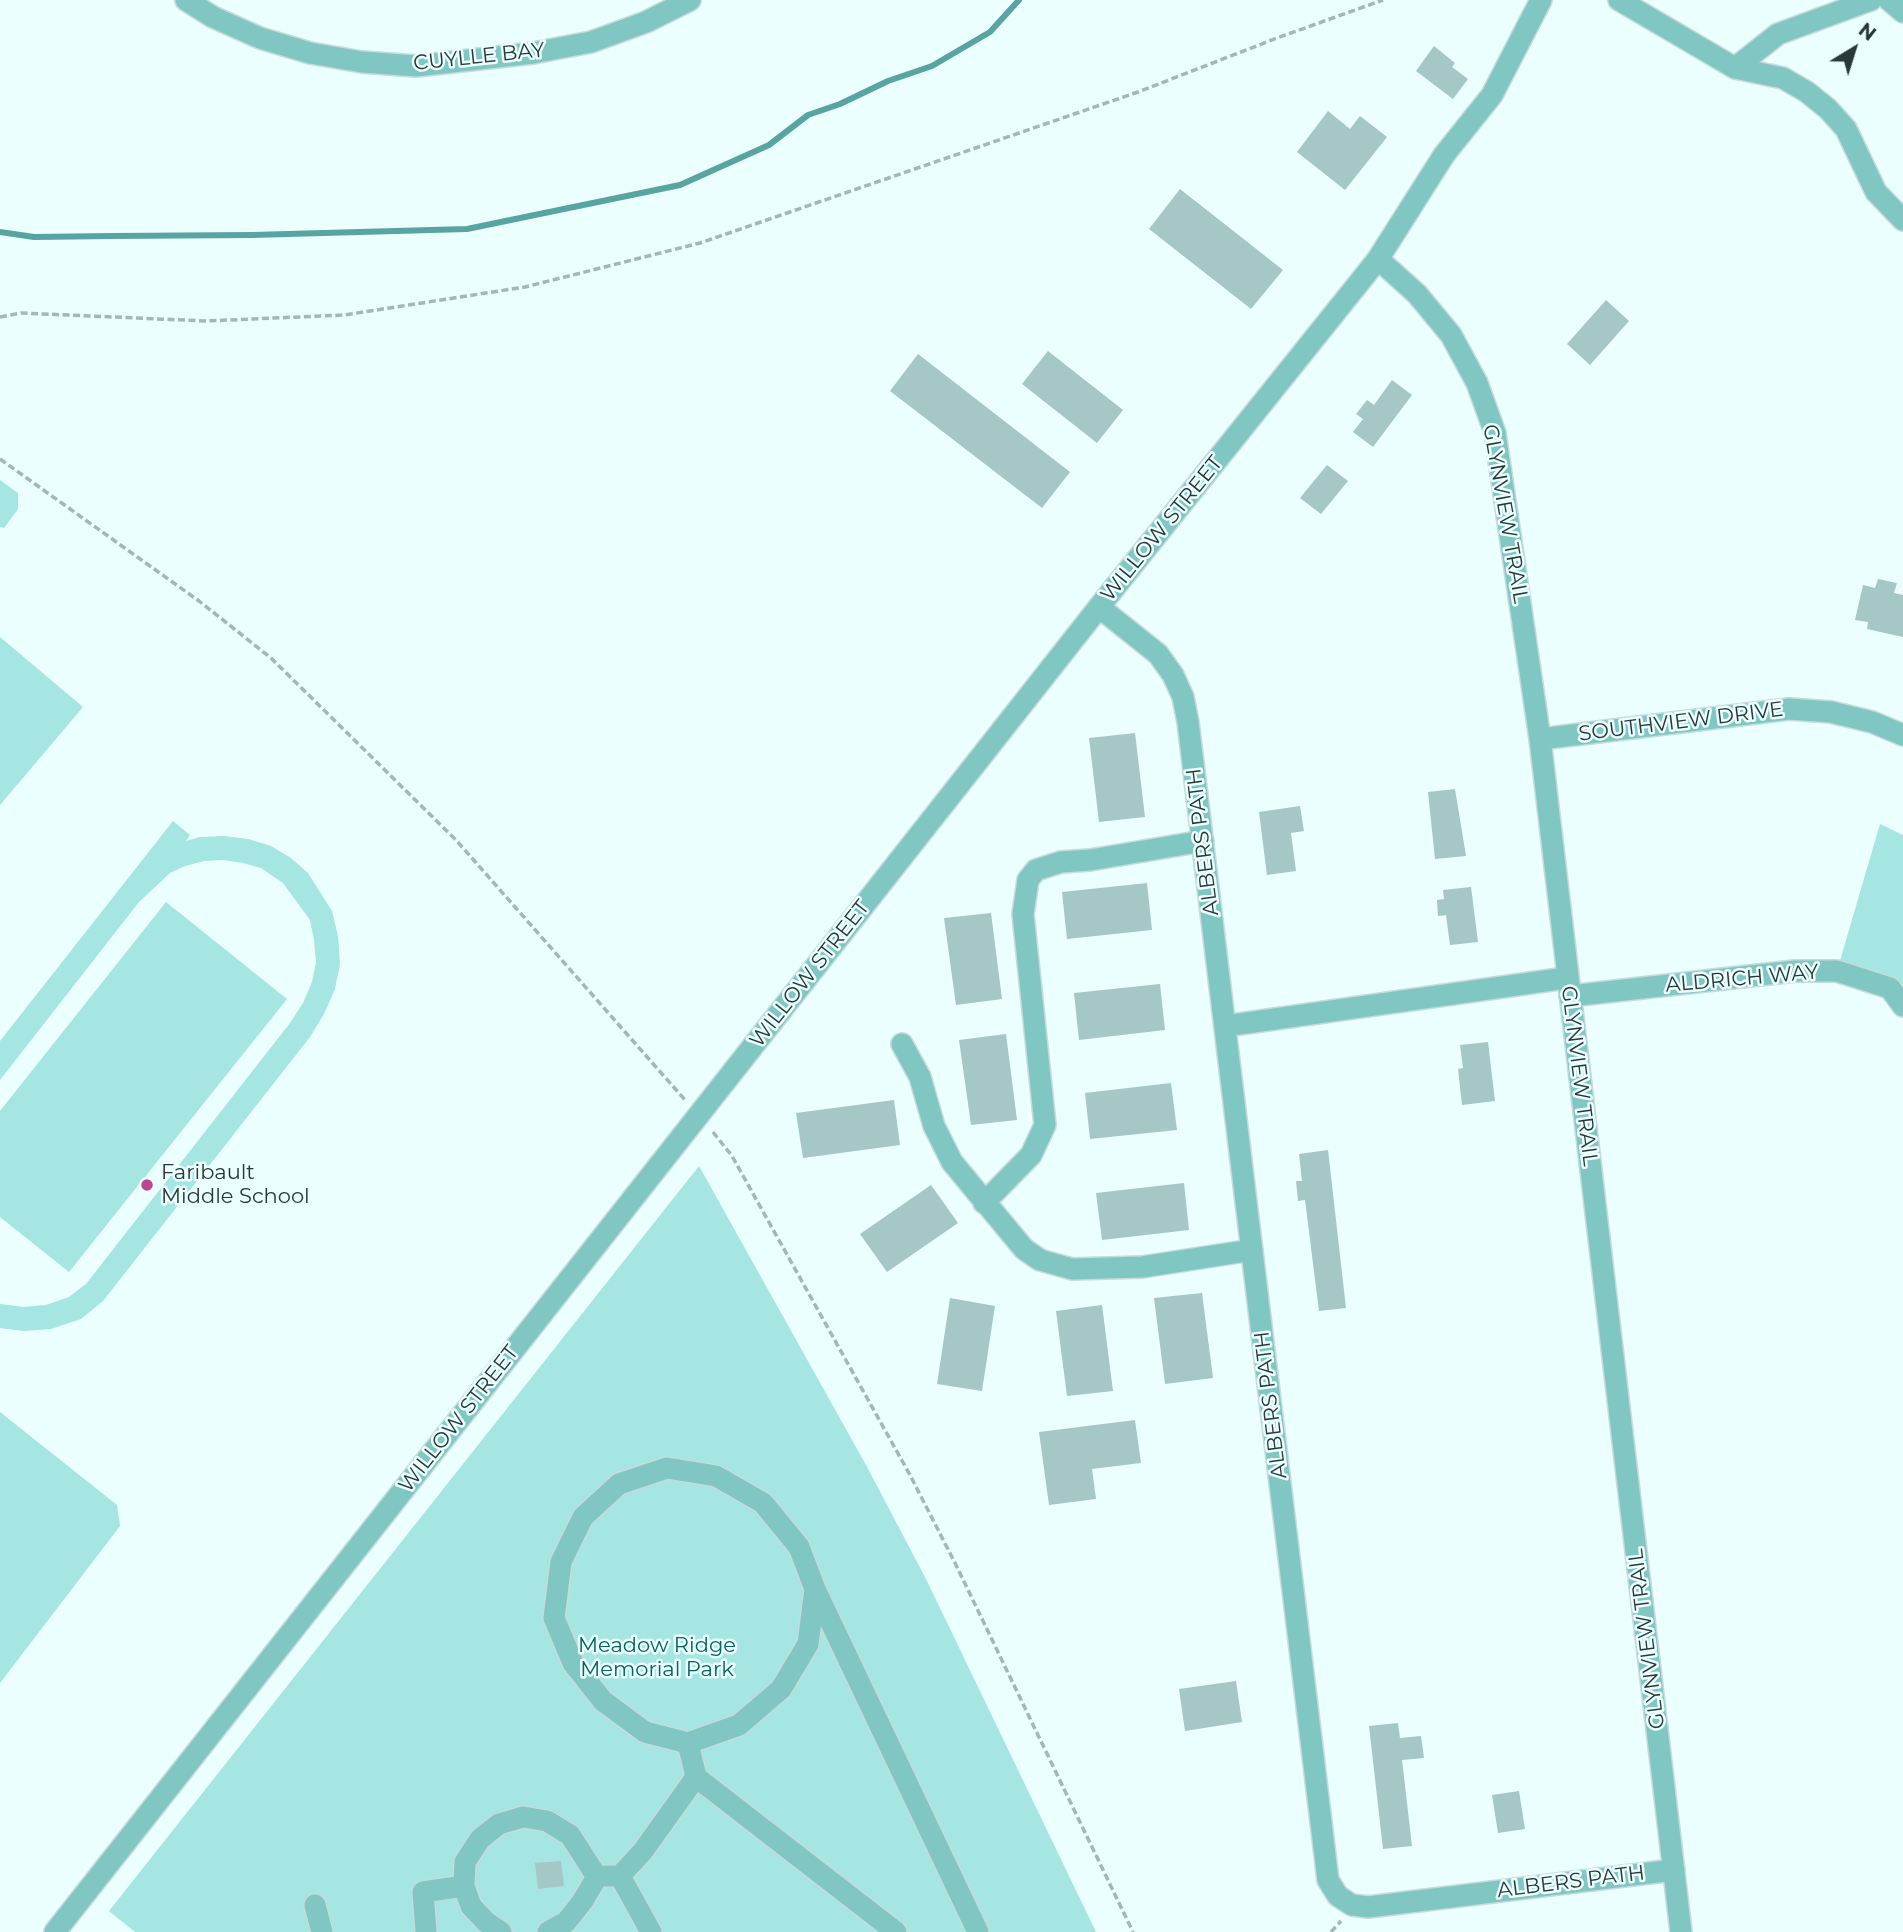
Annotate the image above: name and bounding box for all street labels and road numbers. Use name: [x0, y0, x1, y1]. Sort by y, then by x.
street label: CUYLLE BAY: [412, 38, 546, 76]
street label: GLYNVIEW TRAIL: [1477, 423, 1533, 605]
street label: WILLOW STREET: [1096, 451, 1228, 607]
street label: SOUTHVIEW DRIVE: [1577, 697, 1785, 747]
street label: ALBERS PATH: [1181, 767, 1225, 917]
street label: WILLOW STREET: [745, 895, 875, 1053]
street label: ALDRICH WAY: [1664, 960, 1820, 998]
street label: GLYNVIEW TRAIL: [1555, 985, 1603, 1167]
street label: ALBERS PATH: [1249, 1330, 1293, 1480]
street label: WILLOW STREET: [394, 1340, 524, 1498]
street label: GLYNVIEW TRAIL: [1623, 1548, 1671, 1730]
street label: ALBERS PATH: [1496, 1860, 1646, 1904]

